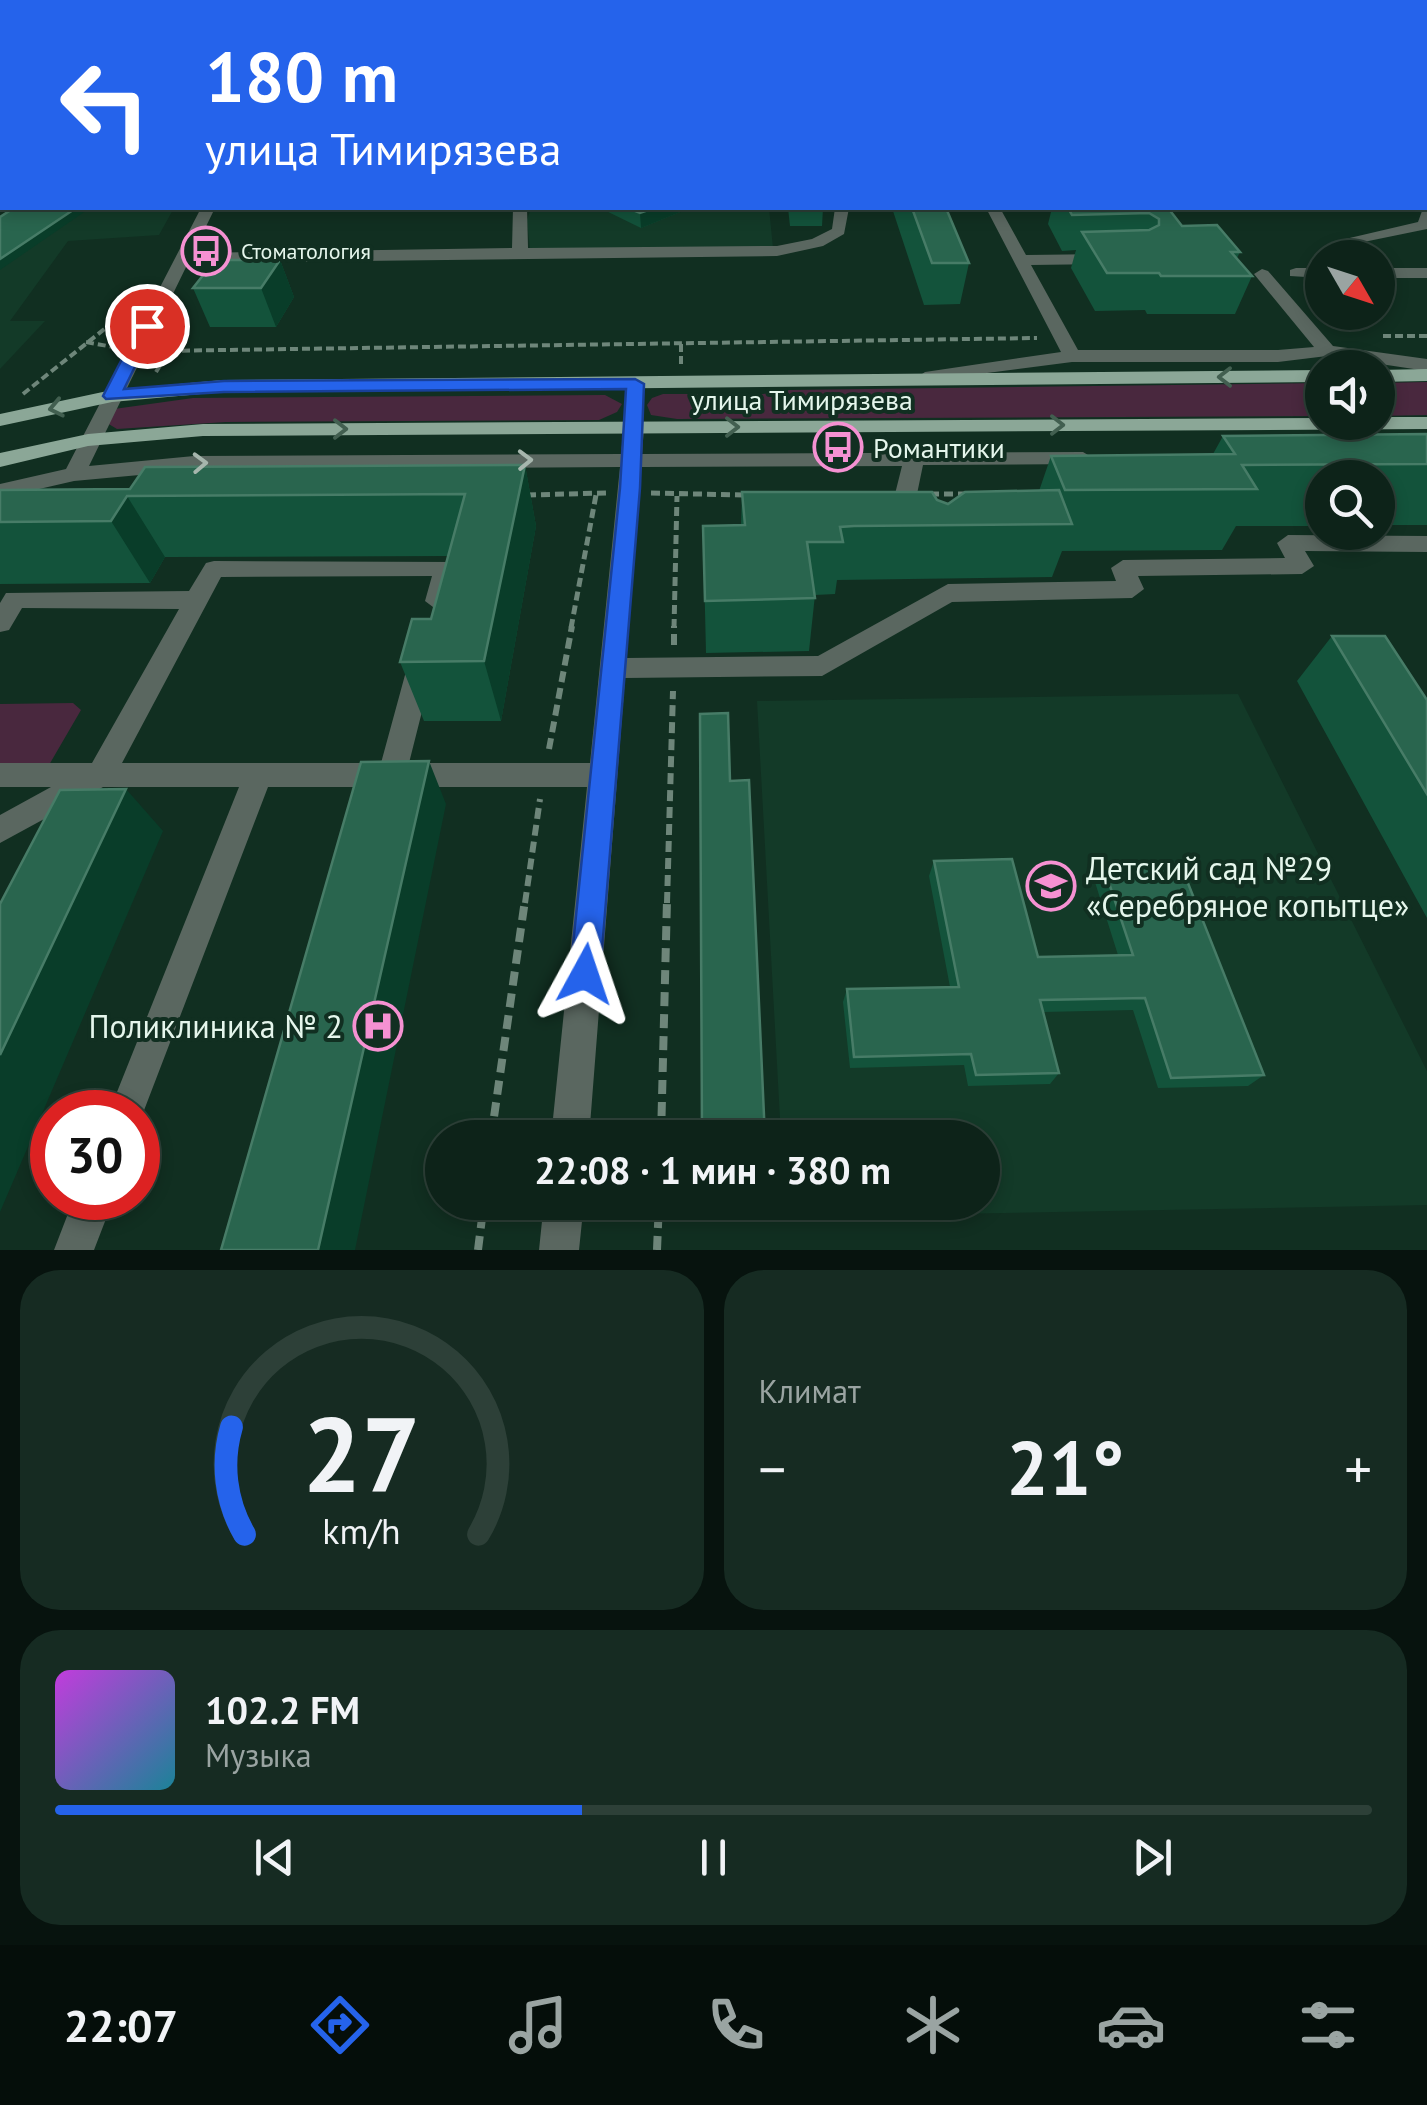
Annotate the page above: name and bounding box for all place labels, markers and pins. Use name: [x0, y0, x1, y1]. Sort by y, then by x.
bus stop icon: Стоматология: [180, 225, 232, 277]
place label: Стоматология: [241, 237, 371, 265]
pin: [105, 284, 190, 369]
bus stop icon: Романтики: [812, 421, 864, 473]
place label: Романтики: [873, 429, 1005, 466]
place label: Детский сад №29 «Серебряное копытце»: [1086, 847, 1409, 926]
school or university icon: Детский сад №29 «Серебряное копытце»: [1025, 860, 1077, 912]
hospital icon: Поликлиника № 2: [352, 1000, 404, 1052]
place label: Поликлиника № 2: [88, 1005, 343, 1047]

